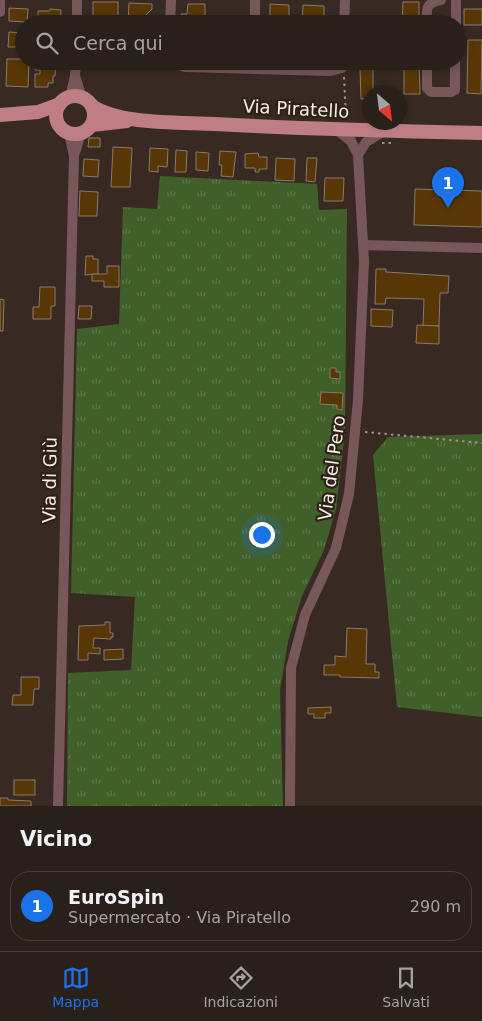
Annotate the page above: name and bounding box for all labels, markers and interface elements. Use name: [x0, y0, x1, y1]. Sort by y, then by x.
search box: [15, 15, 467, 70]
icon: search: [33, 29, 61, 57]
text: Cerca qui: [73, 32, 163, 54]
north arrow: [362, 85, 407, 130]
street label: Via Piratello: [242, 95, 350, 122]
pin: 1: [432, 167, 464, 208]
street label: Via del Pero: [314, 414, 349, 522]
street label: Via di Giù: [38, 437, 61, 523]
your location: [249, 522, 275, 548]
text: Vicino: [20, 827, 92, 851]
text: EuroSpin: [68, 886, 164, 908]
text: 1: [31, 897, 43, 916]
text: 290 m: [410, 897, 461, 916]
text: Supermercato · Via Piratello: [68, 908, 291, 927]
tab: Mappa: [52, 964, 99, 1010]
tab: Indicazioni: [203, 964, 278, 1010]
tab: Salvati: [382, 964, 430, 1010]

